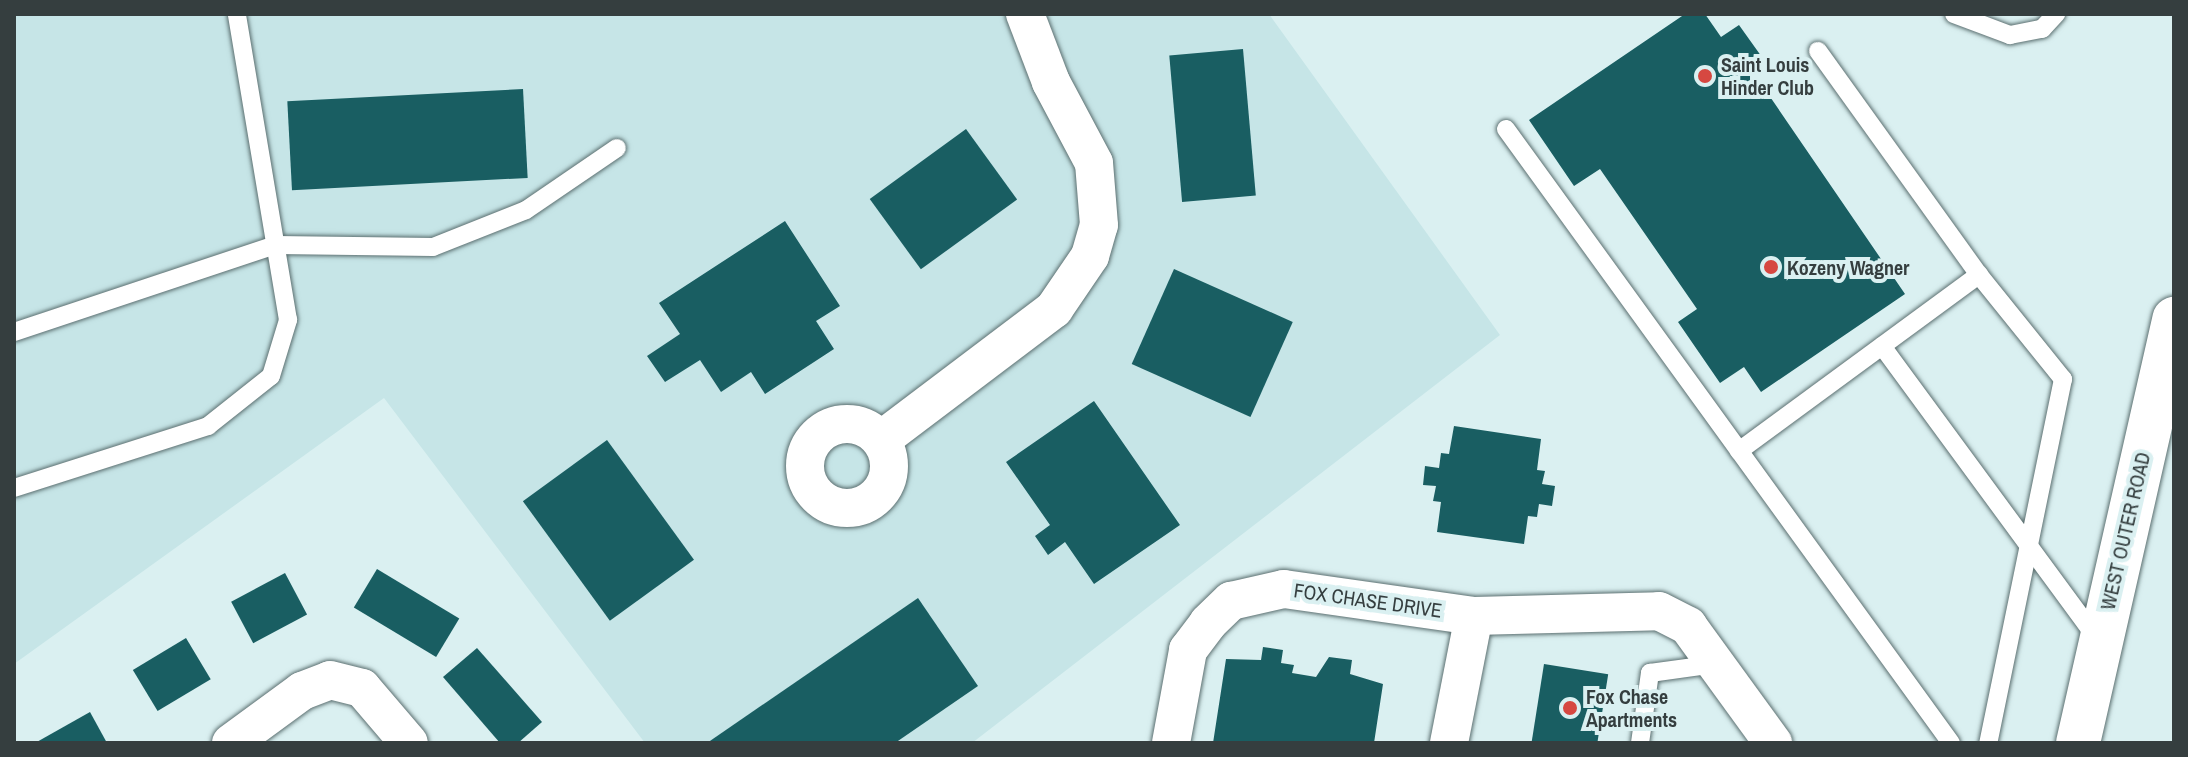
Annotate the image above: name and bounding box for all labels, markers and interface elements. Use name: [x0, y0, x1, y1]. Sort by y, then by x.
place label: Saint Louis Hinder Club: [1721, 52, 1814, 99]
marker: Saint Louis Hinder Club: [1696, 67, 1714, 85]
place label: Kozeny Wagner: [1787, 255, 1909, 279]
marker: Kozeny Wagner: [1762, 258, 1780, 276]
street label: WEST OUTER ROAD: [2095, 450, 2155, 612]
street label: FOX CHASE DRIVE: [1292, 578, 1444, 622]
place label: Fox Chase Apartments: [1586, 684, 1677, 731]
marker: Fox Chase Apartments: [1561, 699, 1579, 717]

